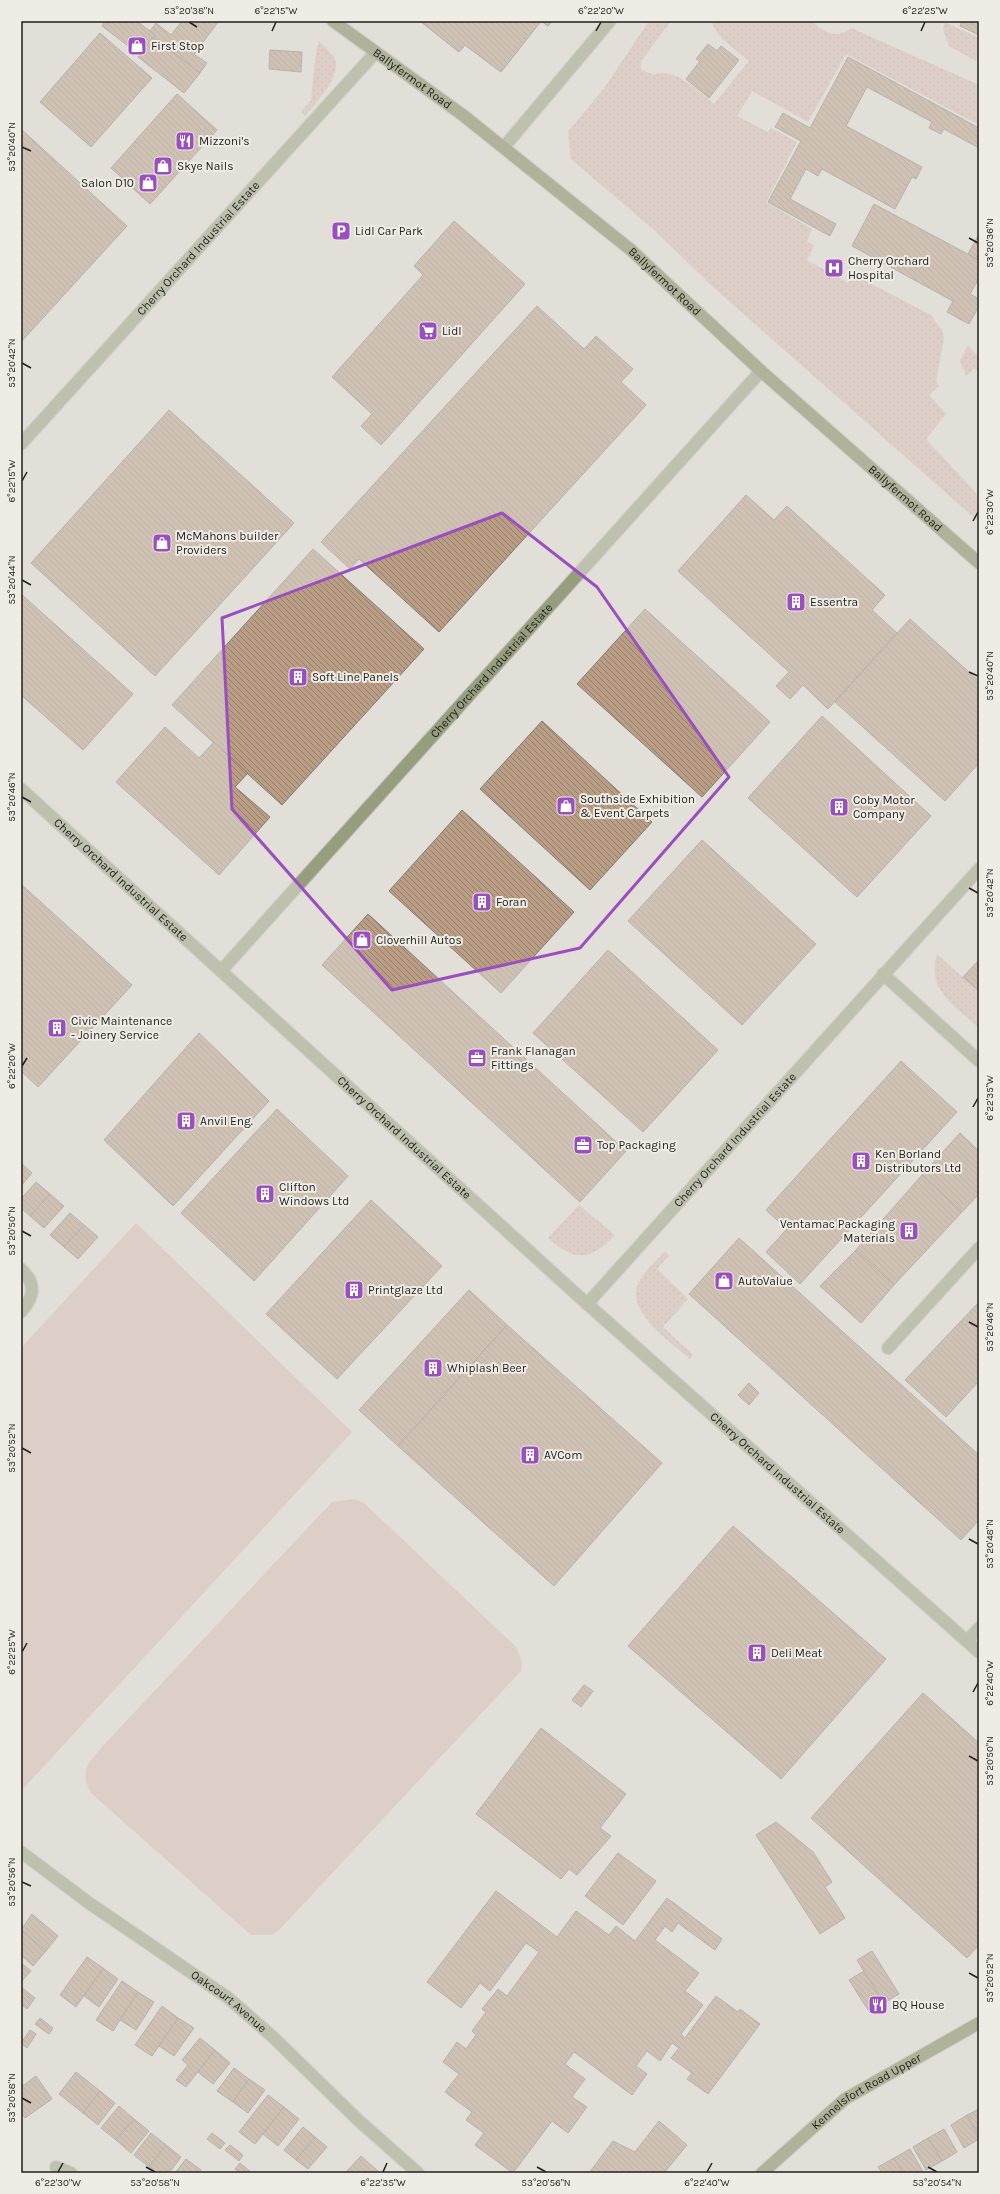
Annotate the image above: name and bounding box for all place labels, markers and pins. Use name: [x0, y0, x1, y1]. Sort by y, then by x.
shop icon: First Stop: [126, 35, 148, 57]
place label: First Stop: [151, 39, 204, 53]
restaurant icon: Mizzoni's: [174, 130, 196, 152]
place label: Mizzoni's: [199, 134, 249, 148]
shop icon: Skye Nails: [152, 155, 174, 177]
place label: Skye Nails: [177, 159, 233, 173]
shop icon: Salon D10: [137, 172, 159, 194]
place label: Salon D10: [81, 176, 134, 190]
parking icon: Lidl Car Park: [330, 220, 352, 242]
place label: Lidl Car Park: [355, 224, 423, 238]
place label: Cherry Orchard Hospital: [848, 254, 929, 282]
hospital icon: Cherry Orchard Hospital: [823, 257, 845, 279]
supermarket icon: Lidl: [417, 320, 439, 342]
place label: Lidl: [442, 324, 462, 338]
place label: McMahons builder Providers: [176, 529, 279, 557]
shop icon: McMahons builder Providers: [151, 532, 173, 554]
building icon: Essentra: [785, 591, 807, 613]
place label: Essentra: [810, 595, 858, 609]
building icon: Soft Line Panels: [287, 666, 309, 688]
place label: Soft Line Panels: [312, 670, 399, 684]
place label: Southside Exhibition & Event Carpets: [580, 792, 695, 820]
place label: Coby Motor Company: [853, 793, 915, 821]
shop icon: Southside Exhibition & Event Carpets: [555, 795, 577, 817]
building icon: Coby Motor Company: [828, 796, 850, 818]
building icon: Foran: [471, 891, 493, 913]
place label: Foran: [496, 895, 527, 909]
shop icon: Cloverhill Autos: [351, 929, 373, 951]
place label: Cloverhill Autos: [376, 933, 462, 947]
place label: Civic Maintenance - Joinery Service: [71, 1014, 172, 1042]
building icon: Civic Maintenance - Joinery Service: [46, 1017, 68, 1039]
place label: Frank Flanagan Fittings: [491, 1044, 576, 1072]
office icon: Frank Flanagan Fittings: [466, 1047, 488, 1069]
building icon: Anvil Eng.: [175, 1110, 197, 1132]
place label: Anvil Eng.: [200, 1114, 253, 1128]
office icon: Top Packaging: [572, 1134, 594, 1156]
place label: Top Packaging: [597, 1138, 676, 1152]
place label: Ken Borland Distributors Ltd: [875, 1147, 961, 1175]
building icon: Ken Borland Distributors Ltd: [850, 1150, 872, 1172]
place label: Clifton Windows Ltd: [279, 1180, 349, 1208]
building icon: Clifton Windows Ltd: [254, 1183, 276, 1205]
place label: Ventamac Packaging Materials: [780, 1217, 895, 1245]
building icon: Ventamac Packaging Materials: [898, 1220, 920, 1242]
shop icon: AutoValue: [713, 1270, 735, 1292]
place label: AutoValue: [738, 1274, 793, 1288]
building icon: Printglaze Ltd: [343, 1279, 365, 1301]
place label: Printglaze Ltd: [368, 1283, 443, 1297]
building icon: Whiplash Beer: [422, 1357, 444, 1379]
place label: Whiplash Beer: [447, 1361, 527, 1375]
building icon: AVCom: [519, 1444, 541, 1466]
place label: AVCom: [544, 1448, 582, 1462]
building icon: Deli Meat: [746, 1642, 768, 1664]
place label: Deli Meat: [771, 1646, 823, 1660]
restaurant icon: BQ House: [867, 1994, 889, 2016]
place label: BQ House: [892, 1998, 944, 2012]

